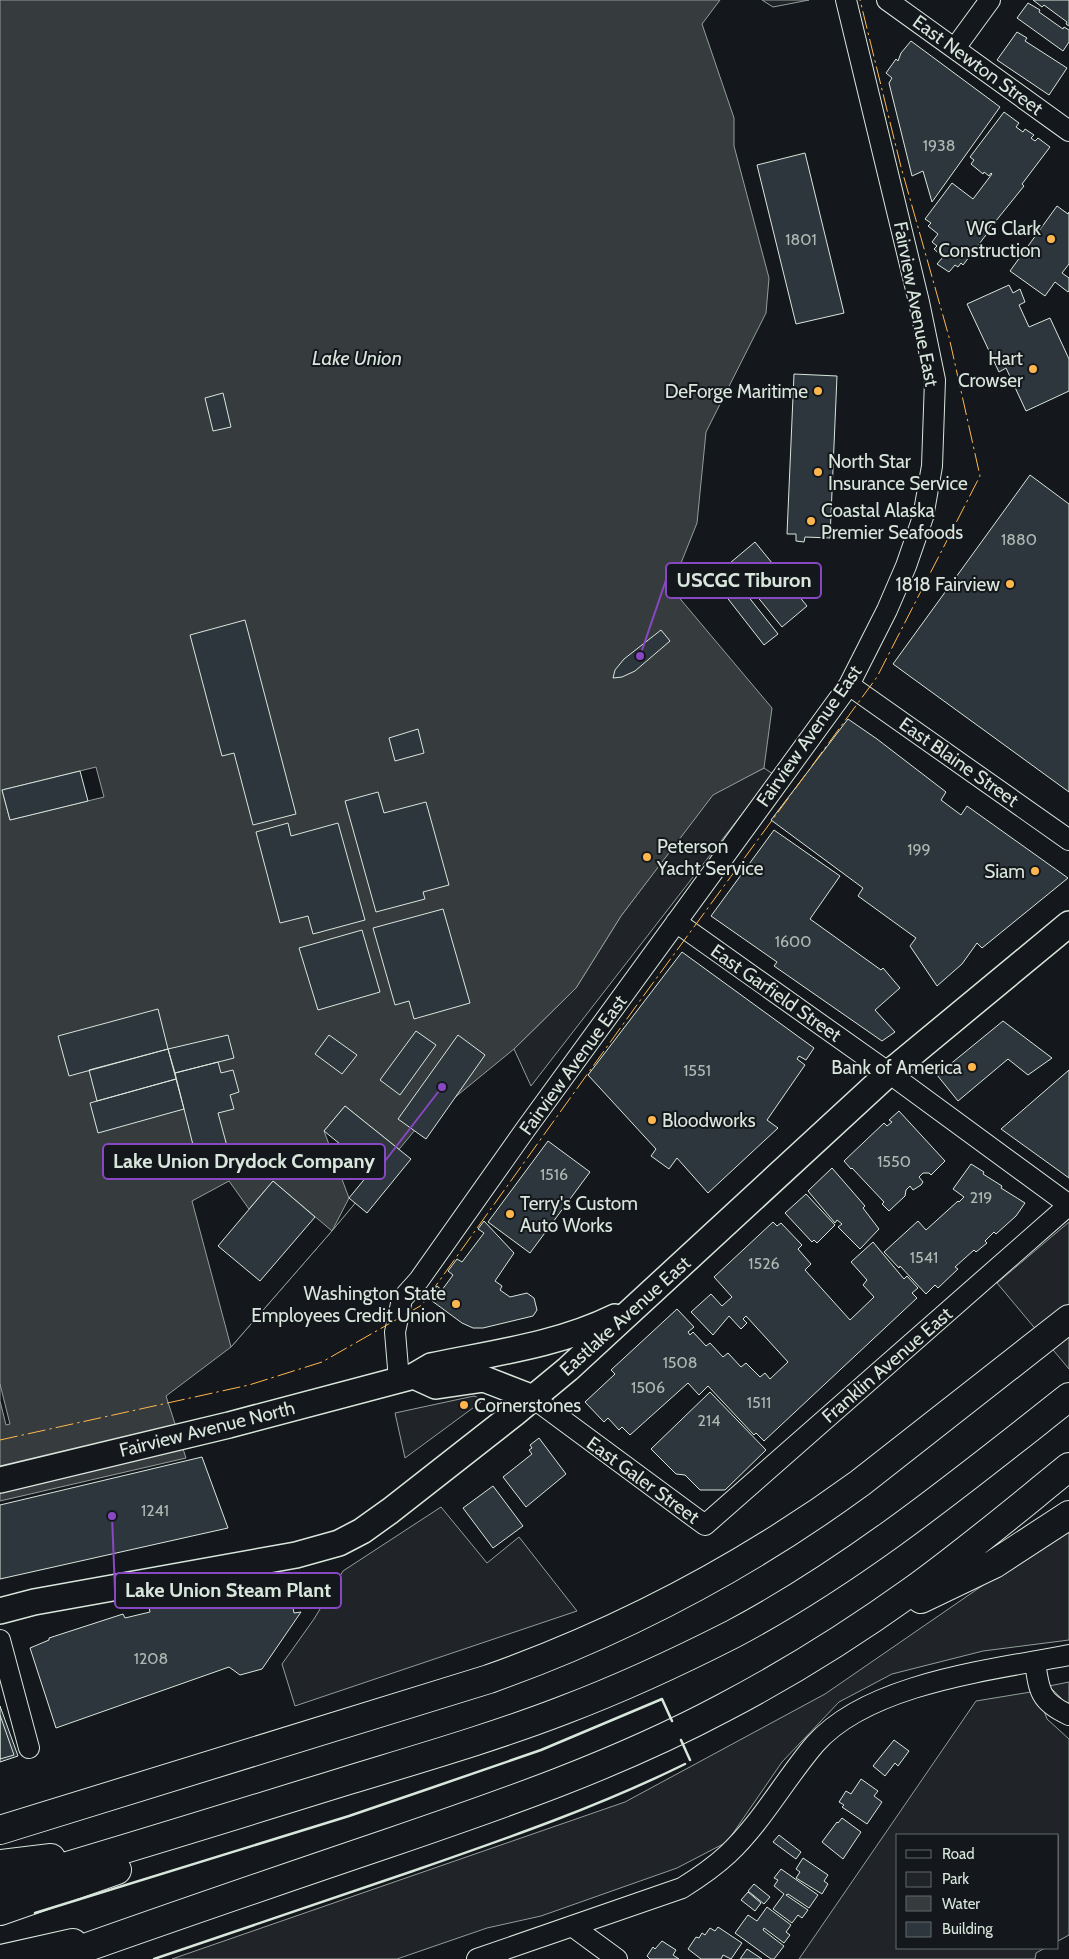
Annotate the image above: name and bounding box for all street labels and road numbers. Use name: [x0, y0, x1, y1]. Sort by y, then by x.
street label: East Newton Street: [908, 10, 1048, 120]
street label: Fairview Avenue East: [889, 220, 943, 389]
street label: Fairview Avenue East: [752, 660, 867, 811]
street label: East Blaine Street: [895, 712, 1024, 812]
street label: East Garfield Street: [706, 939, 846, 1047]
street label: Fairview Avenue East: [514, 990, 632, 1140]
street label: Eastlake Avenue East: [555, 1251, 696, 1381]
street label: Franklin Avenue East: [817, 1302, 957, 1428]
street label: Fairview Avenue North: [117, 1396, 297, 1462]
street label: East Galer Street: [582, 1432, 704, 1529]

